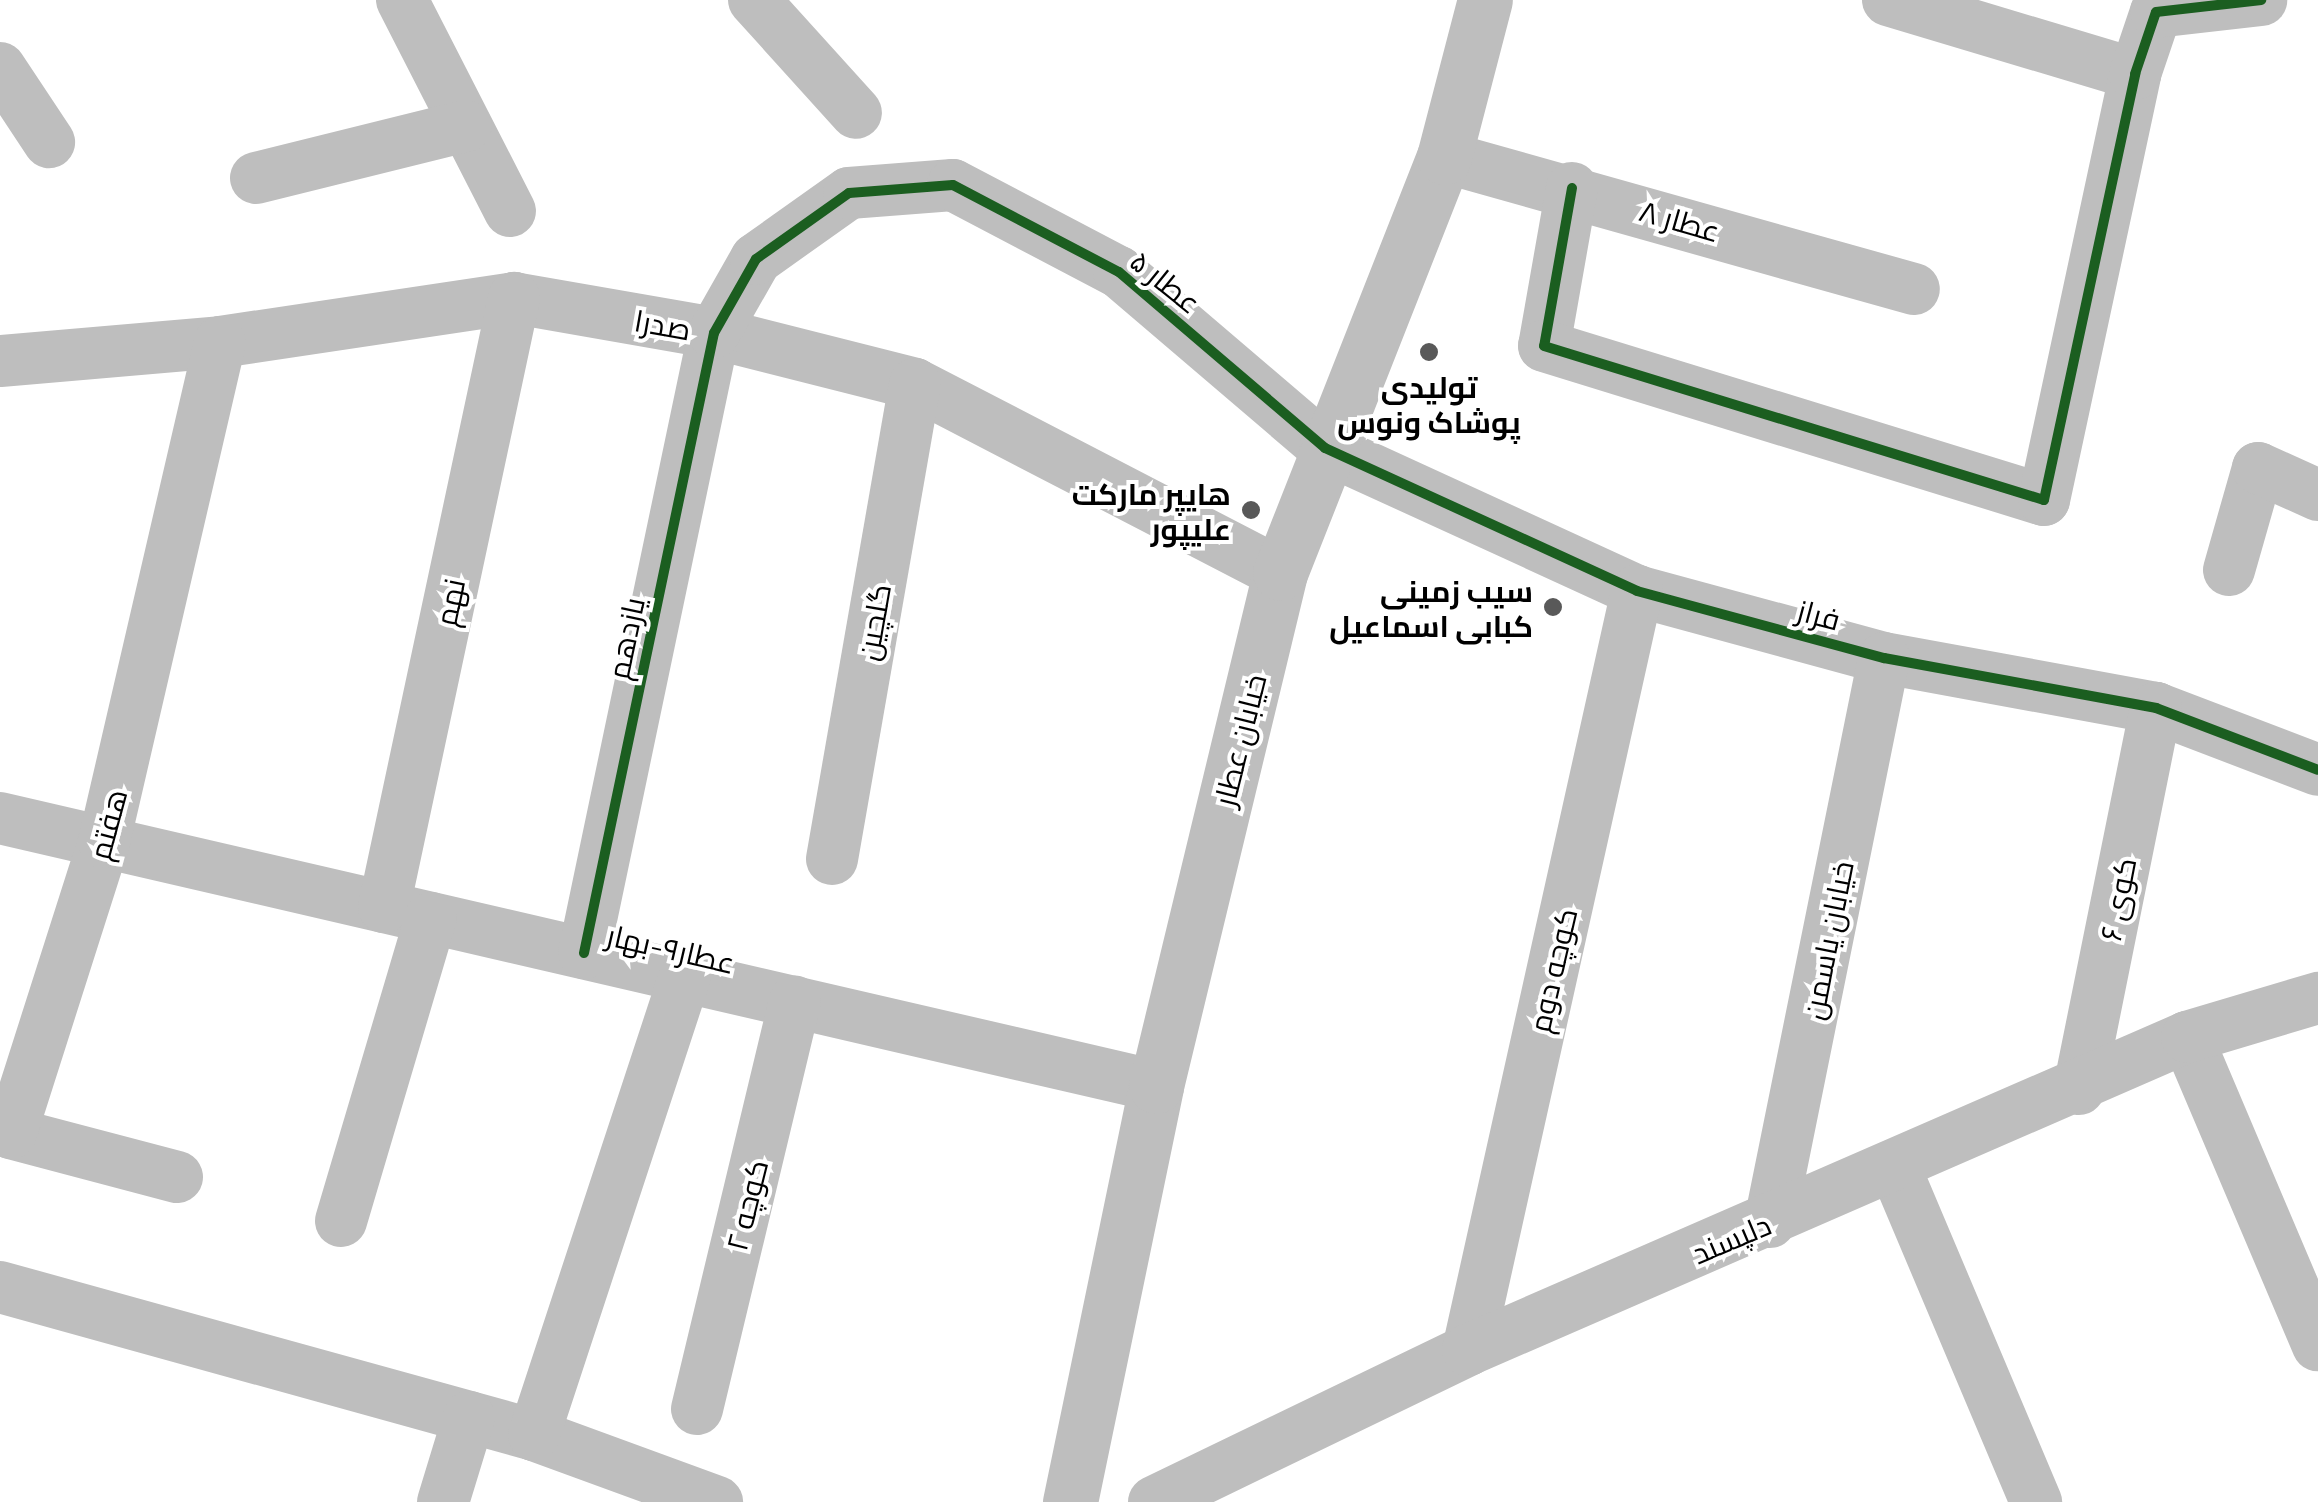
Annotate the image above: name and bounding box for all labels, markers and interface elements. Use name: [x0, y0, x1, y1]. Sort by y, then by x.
street label: عطار ۸: [1635, 191, 1725, 249]
street label: عطار ۵: [1124, 242, 1208, 320]
street label: صدرا: [632, 301, 694, 347]
marker: تولیدی پوشاک ونوس: [1418, 341, 1440, 363]
place label: تولیدی پوشاک ونوس: [1337, 368, 1521, 438]
place label: هایپر مارکت علیپور: [1072, 475, 1231, 546]
marker: هایپر مارکت علیپور: [1240, 499, 1262, 521]
place label: سیب زمینی کبابی اسماعیل: [1329, 572, 1533, 642]
street label: نهم: [426, 575, 472, 629]
street label: گلچین: [849, 581, 897, 663]
street label: فراز: [1793, 591, 1845, 637]
street label: یازدهم: [599, 594, 651, 682]
marker: سیب زمینی کبابی اسماعیل: [1542, 596, 1564, 618]
street label: خیابان عطار: [1205, 670, 1273, 810]
street label: هفتم: [80, 785, 134, 863]
street label: کوی ۶: [2091, 854, 2143, 944]
street label: خیابان یاسمن: [1794, 858, 1860, 1022]
street label: کوچه دوم: [1520, 904, 1584, 1036]
street label: عطار۹-بهار: [603, 916, 739, 980]
street label: کوچه ۲: [717, 1156, 775, 1254]
street label: دلپسند: [1686, 1205, 1776, 1271]

